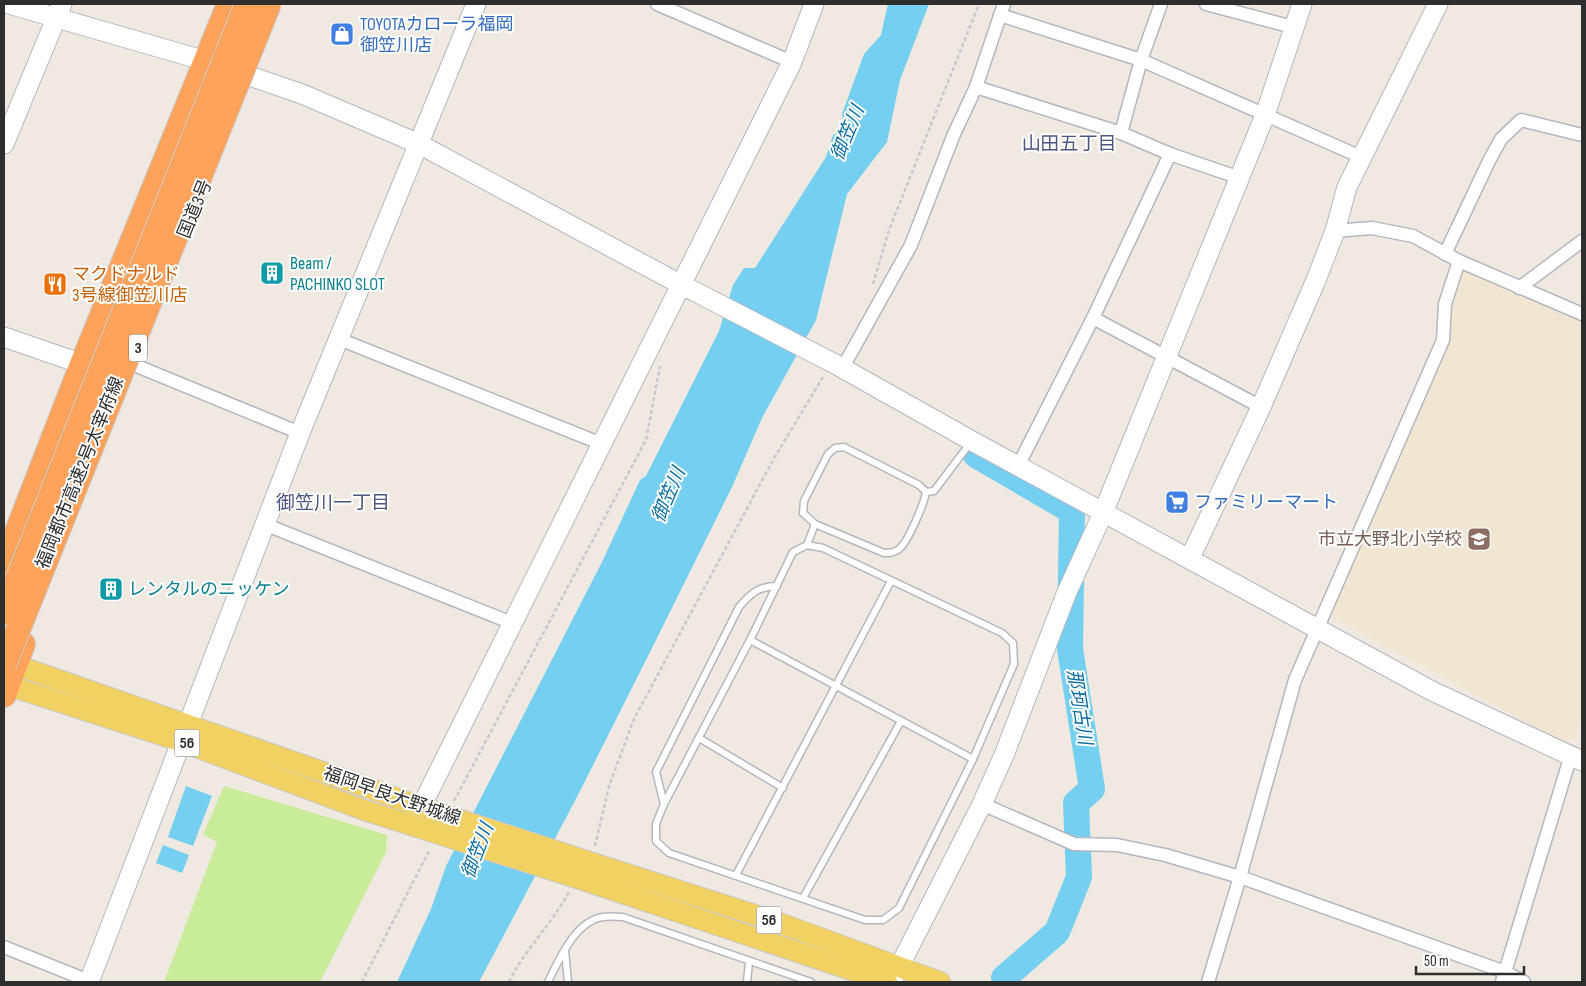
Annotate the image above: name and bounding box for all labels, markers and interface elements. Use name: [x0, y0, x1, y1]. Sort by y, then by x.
place label: TOYOTAカローラ福岡 御笠川店: [360, 14, 514, 56]
shop icon: TOYOTAカローラ福岡 御笠川店: [329, 21, 355, 47]
water label: 御笠川: [826, 100, 871, 164]
district label: 山田五丁目: [1021, 133, 1117, 156]
street label: 国道3号: [174, 177, 216, 241]
place label: Beam / PACHINKO SLOT: [290, 253, 385, 295]
building icon: Beam / PACHINKO SLOT: [259, 260, 285, 286]
place label: マクドナルド 3号線御笠川店: [72, 264, 188, 306]
restaurant icon: マクドナルド 3号線御笠川店: [42, 271, 68, 297]
road number: 3: [129, 334, 147, 362]
street label: 福岡都市高速2号太宰府線: [32, 374, 128, 572]
water label: 御笠川: [647, 462, 692, 526]
supermarket icon: ファミリーマート: [1164, 489, 1190, 515]
district label: 御笠川一丁目: [276, 492, 390, 515]
place label: ファミリーマート: [1194, 492, 1338, 513]
school or university icon: 市立大野北小学校: [1466, 526, 1492, 552]
place label: 市立大野北小学校: [1318, 529, 1462, 550]
building icon: レンタルのニッケン: [98, 576, 124, 602]
place label: レンタルのニッケン: [128, 579, 289, 600]
water label: 那珂古川: [1062, 668, 1097, 748]
road number: 56: [174, 730, 200, 756]
street label: 福岡早良大野城線: [321, 763, 463, 829]
water label: 御笠川: [457, 818, 500, 882]
road number: 56: [756, 906, 782, 934]
scale bar: [1416, 944, 1524, 976]
text: 50 m: [1424, 952, 1449, 971]

